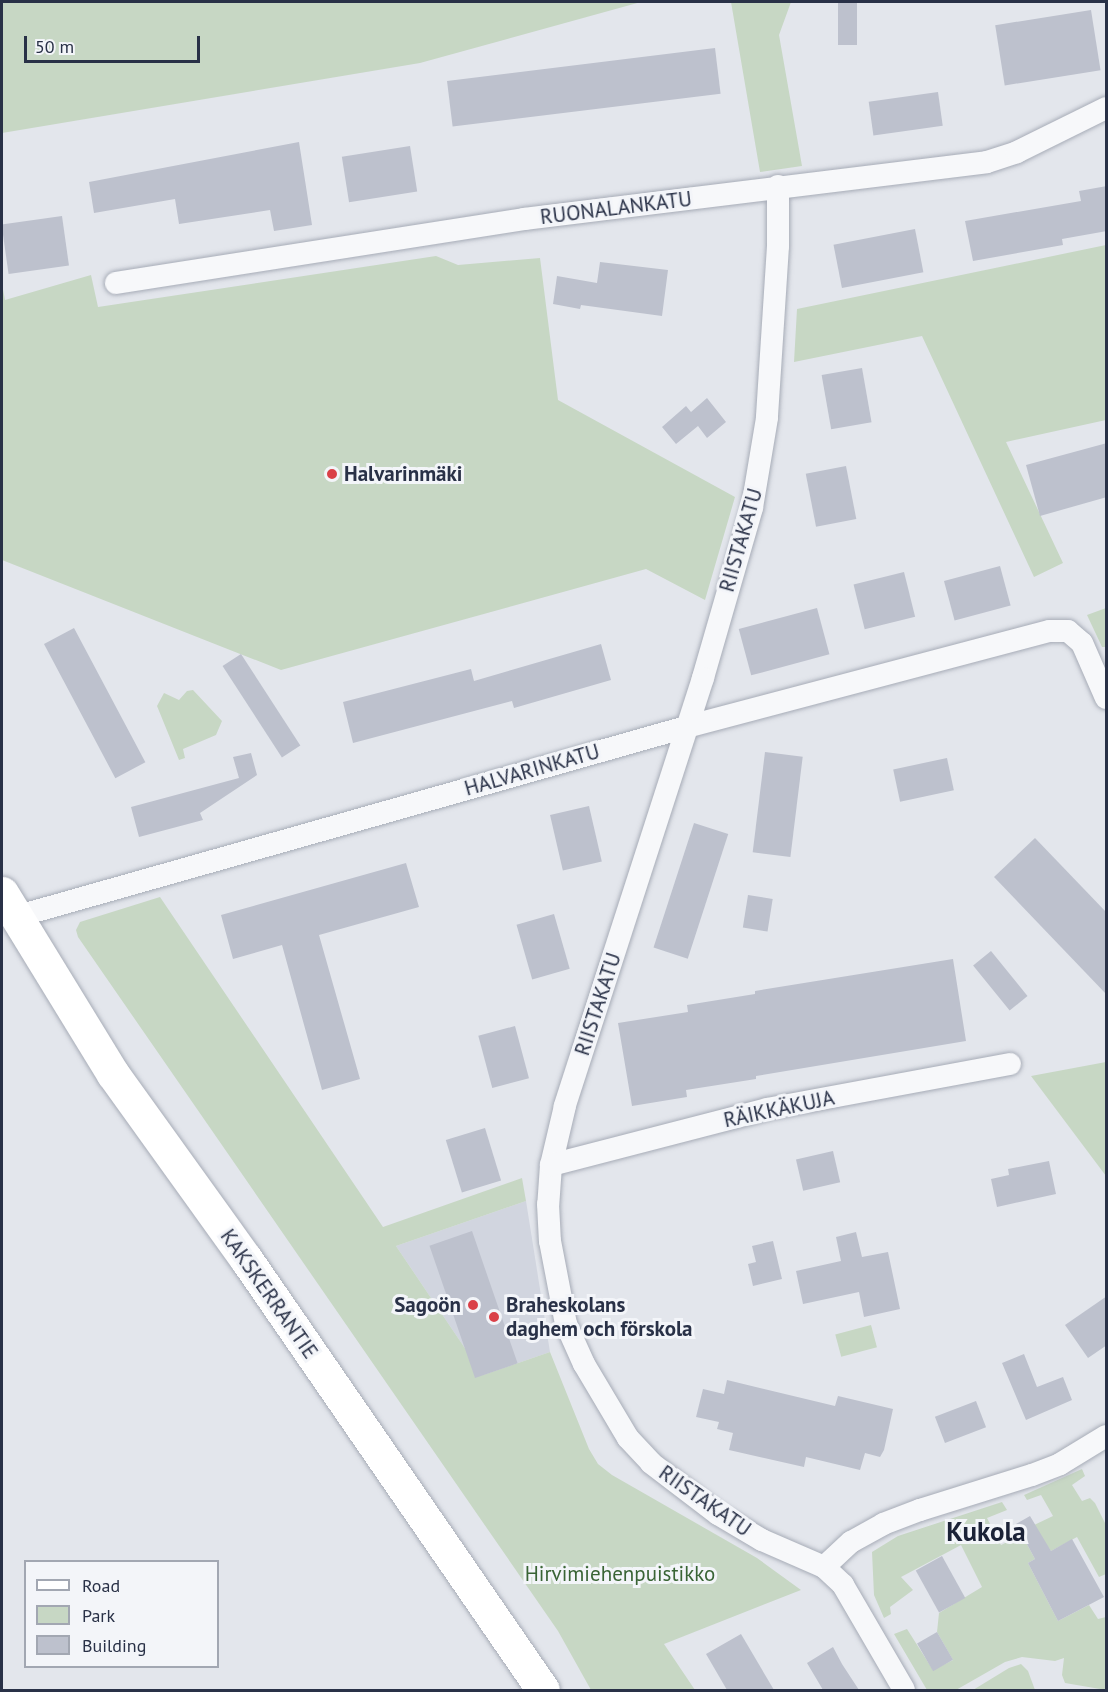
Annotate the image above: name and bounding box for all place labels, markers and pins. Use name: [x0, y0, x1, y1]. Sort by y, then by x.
place label: Halvarinmäki: [344, 461, 462, 487]
marker: Halvarinmäki: [325, 467, 339, 481]
place label: Sagoön: [394, 1292, 461, 1318]
place label: Braheskolans daghem och förskola: [506, 1292, 693, 1342]
marker: Sagoön: [466, 1298, 480, 1312]
marker: Braheskolans daghem och förskola: [487, 1310, 501, 1324]

